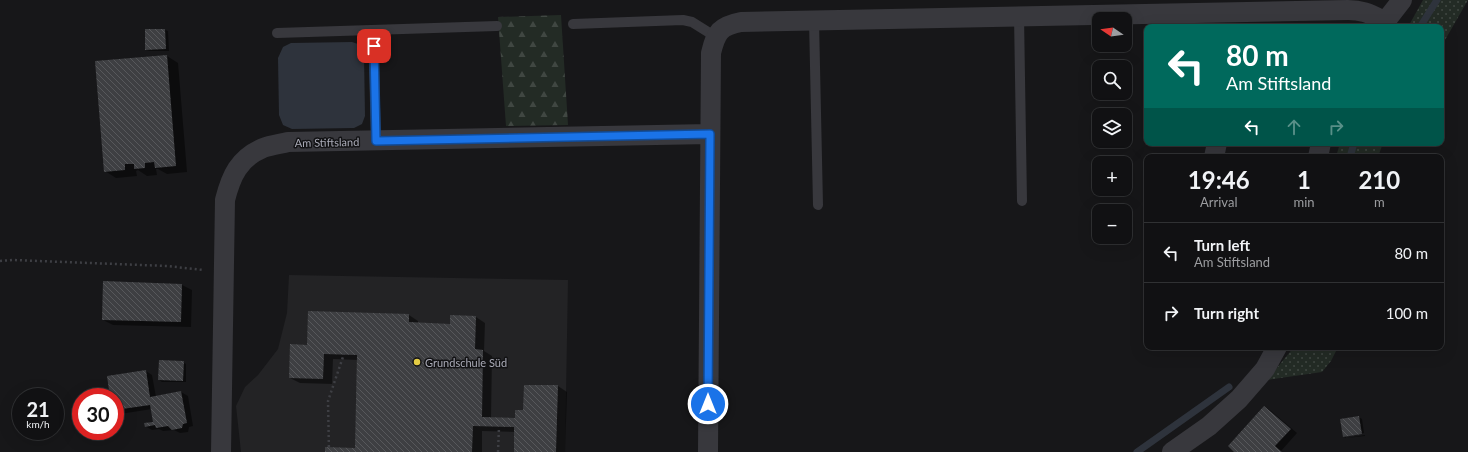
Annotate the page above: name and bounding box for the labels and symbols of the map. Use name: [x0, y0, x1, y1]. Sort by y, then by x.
north arrow: [1092, 12, 1132, 52]
pin: [357, 29, 391, 63]
street label: Am Stiftsland: [295, 135, 359, 149]
place label: Grundschule Süd: [425, 356, 507, 369]
marker: Grundschule Süd: [412, 357, 422, 367]
position arrow: [687, 383, 729, 425]
speed limit sign: 30: [72, 388, 124, 440]

